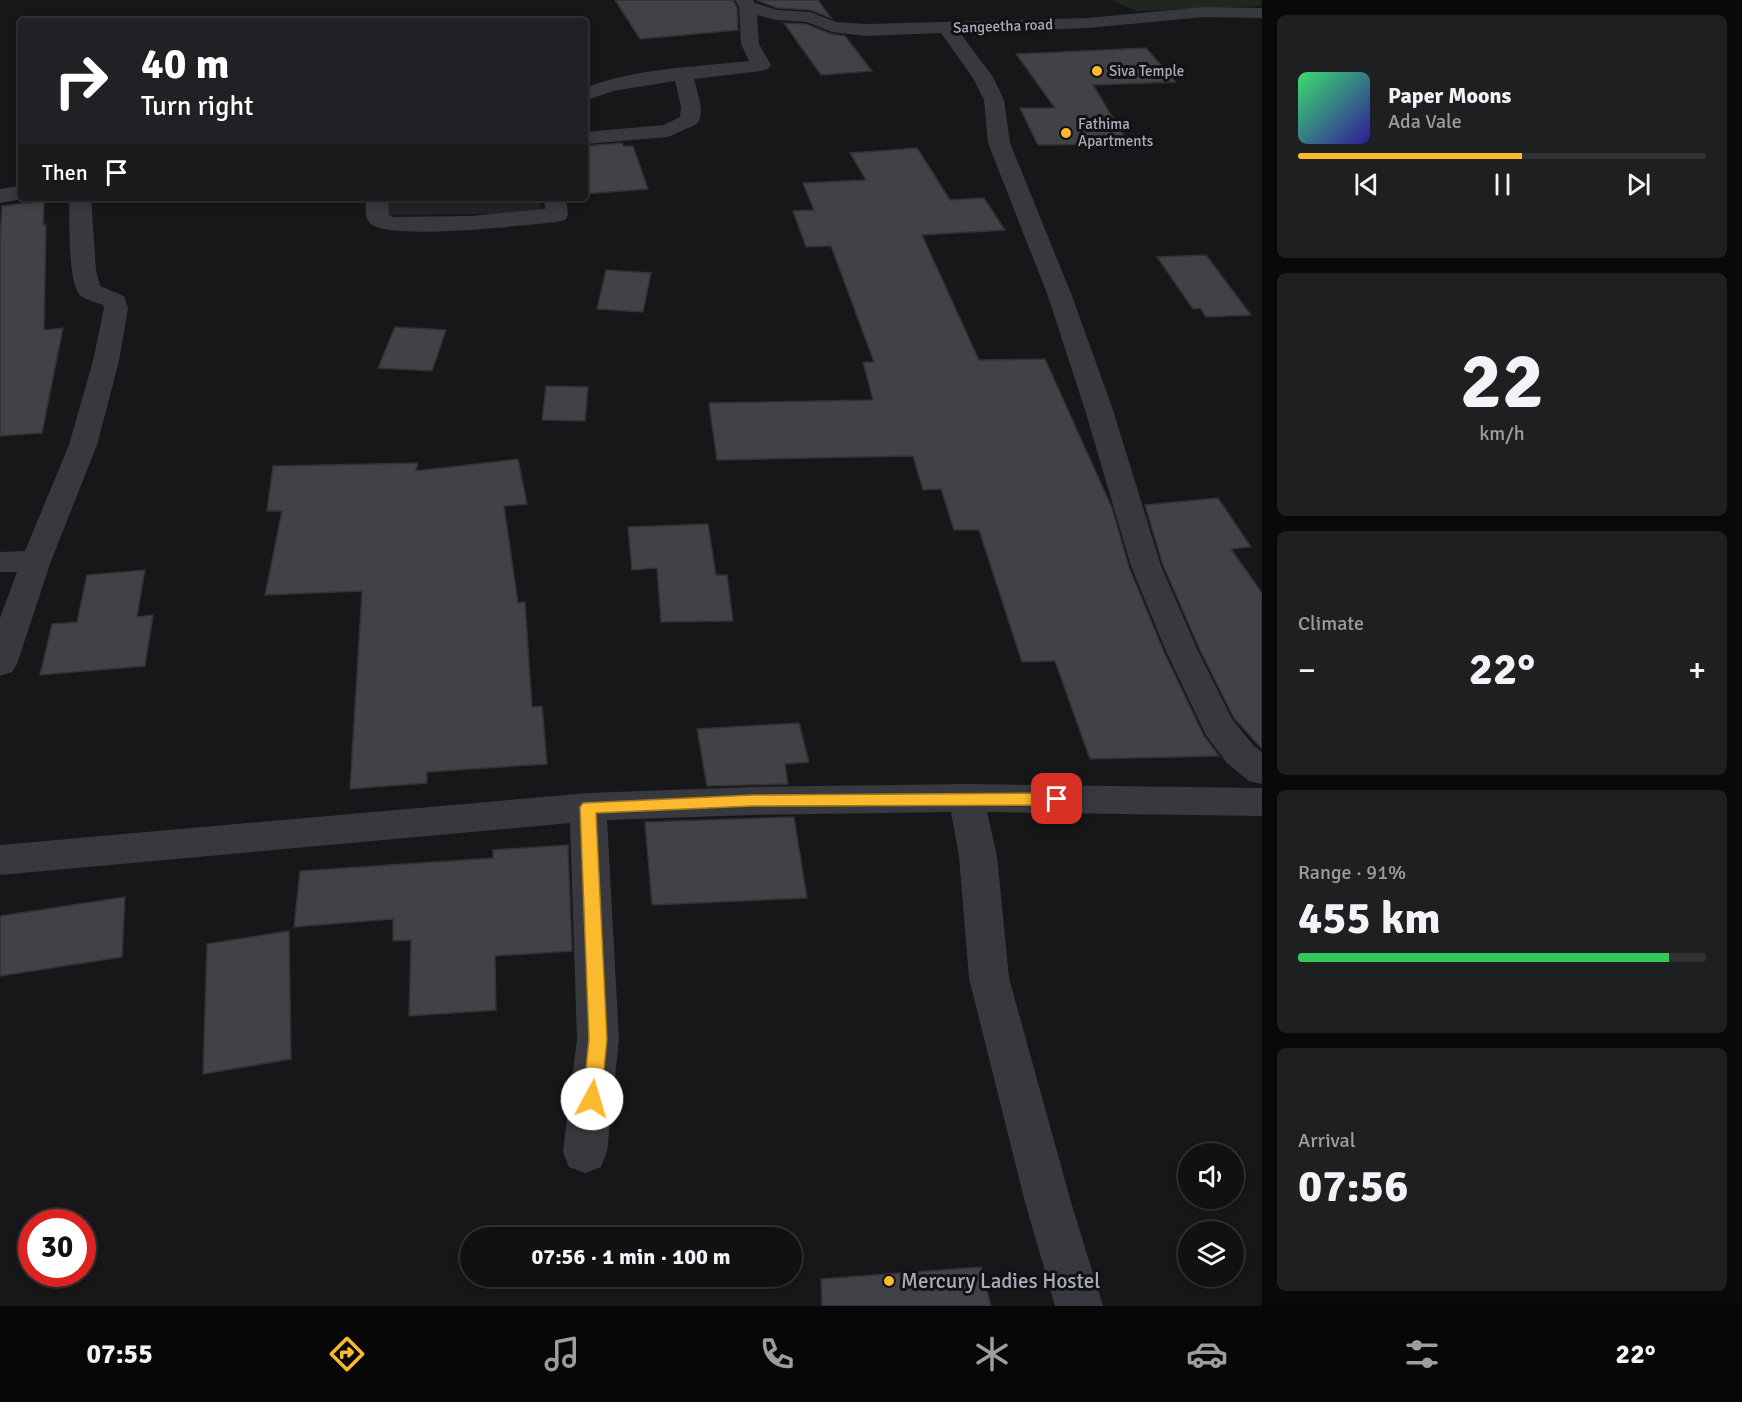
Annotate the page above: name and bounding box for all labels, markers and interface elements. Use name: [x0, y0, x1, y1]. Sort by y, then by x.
street label: Sangeetha road: [953, 15, 1053, 37]
text: 40 m: [141, 39, 230, 90]
icon: right: [42, 42, 120, 120]
place label: Siva Temple: [1109, 62, 1184, 80]
marker: Siva Temple: [1090, 64, 1104, 78]
text: Paper Moons: [1388, 82, 1511, 109]
text: Turn right: [141, 90, 254, 123]
text: Ada Vale: [1388, 109, 1462, 134]
place label: Fathima Apartments: [1078, 115, 1154, 150]
marker: Fathima Apartments: [1059, 126, 1073, 140]
icon: arrive: [100, 156, 133, 189]
text: Then: [42, 159, 88, 186]
icon: previous: [1350, 168, 1383, 201]
icon: pause: [1486, 168, 1519, 201]
icon: next: [1622, 168, 1655, 201]
text: 22: [1460, 334, 1544, 430]
text: km/h: [1479, 421, 1525, 446]
text: Climate: [1298, 611, 1364, 636]
text: 22°: [1469, 642, 1535, 697]
text: −: [1298, 650, 1316, 691]
text: +: [1688, 650, 1706, 691]
pin: [1031, 773, 1082, 824]
icon: arrive: [1040, 782, 1073, 815]
text: Range · 91%: [1298, 860, 1406, 885]
text: 455 km: [1298, 891, 1441, 946]
position arrow: [560, 1067, 624, 1131]
text: Arrival: [1298, 1128, 1356, 1153]
map controls: [1178, 1143, 1244, 1287]
button: sound: [1178, 1143, 1244, 1209]
text: 07:56: [1298, 1159, 1408, 1214]
speed limit sign: 30: [18, 1209, 96, 1287]
button: layers: [1178, 1221, 1244, 1287]
text: 07:56 · 1 min · 100 m: [531, 1243, 731, 1270]
place label: Mercury Ladies Hostel: [901, 1268, 1100, 1294]
marker: Mercury Ladies Hostel: [882, 1274, 896, 1288]
icon: directions: [326, 1333, 368, 1375]
icon: music: [541, 1333, 583, 1375]
icon: phone: [756, 1333, 798, 1375]
icon: climate: [971, 1333, 1013, 1375]
icon: car: [1186, 1333, 1228, 1375]
icon: filters: [1401, 1333, 1443, 1375]
text: 07:55: [86, 1338, 153, 1371]
text: 22°: [1616, 1338, 1656, 1371]

